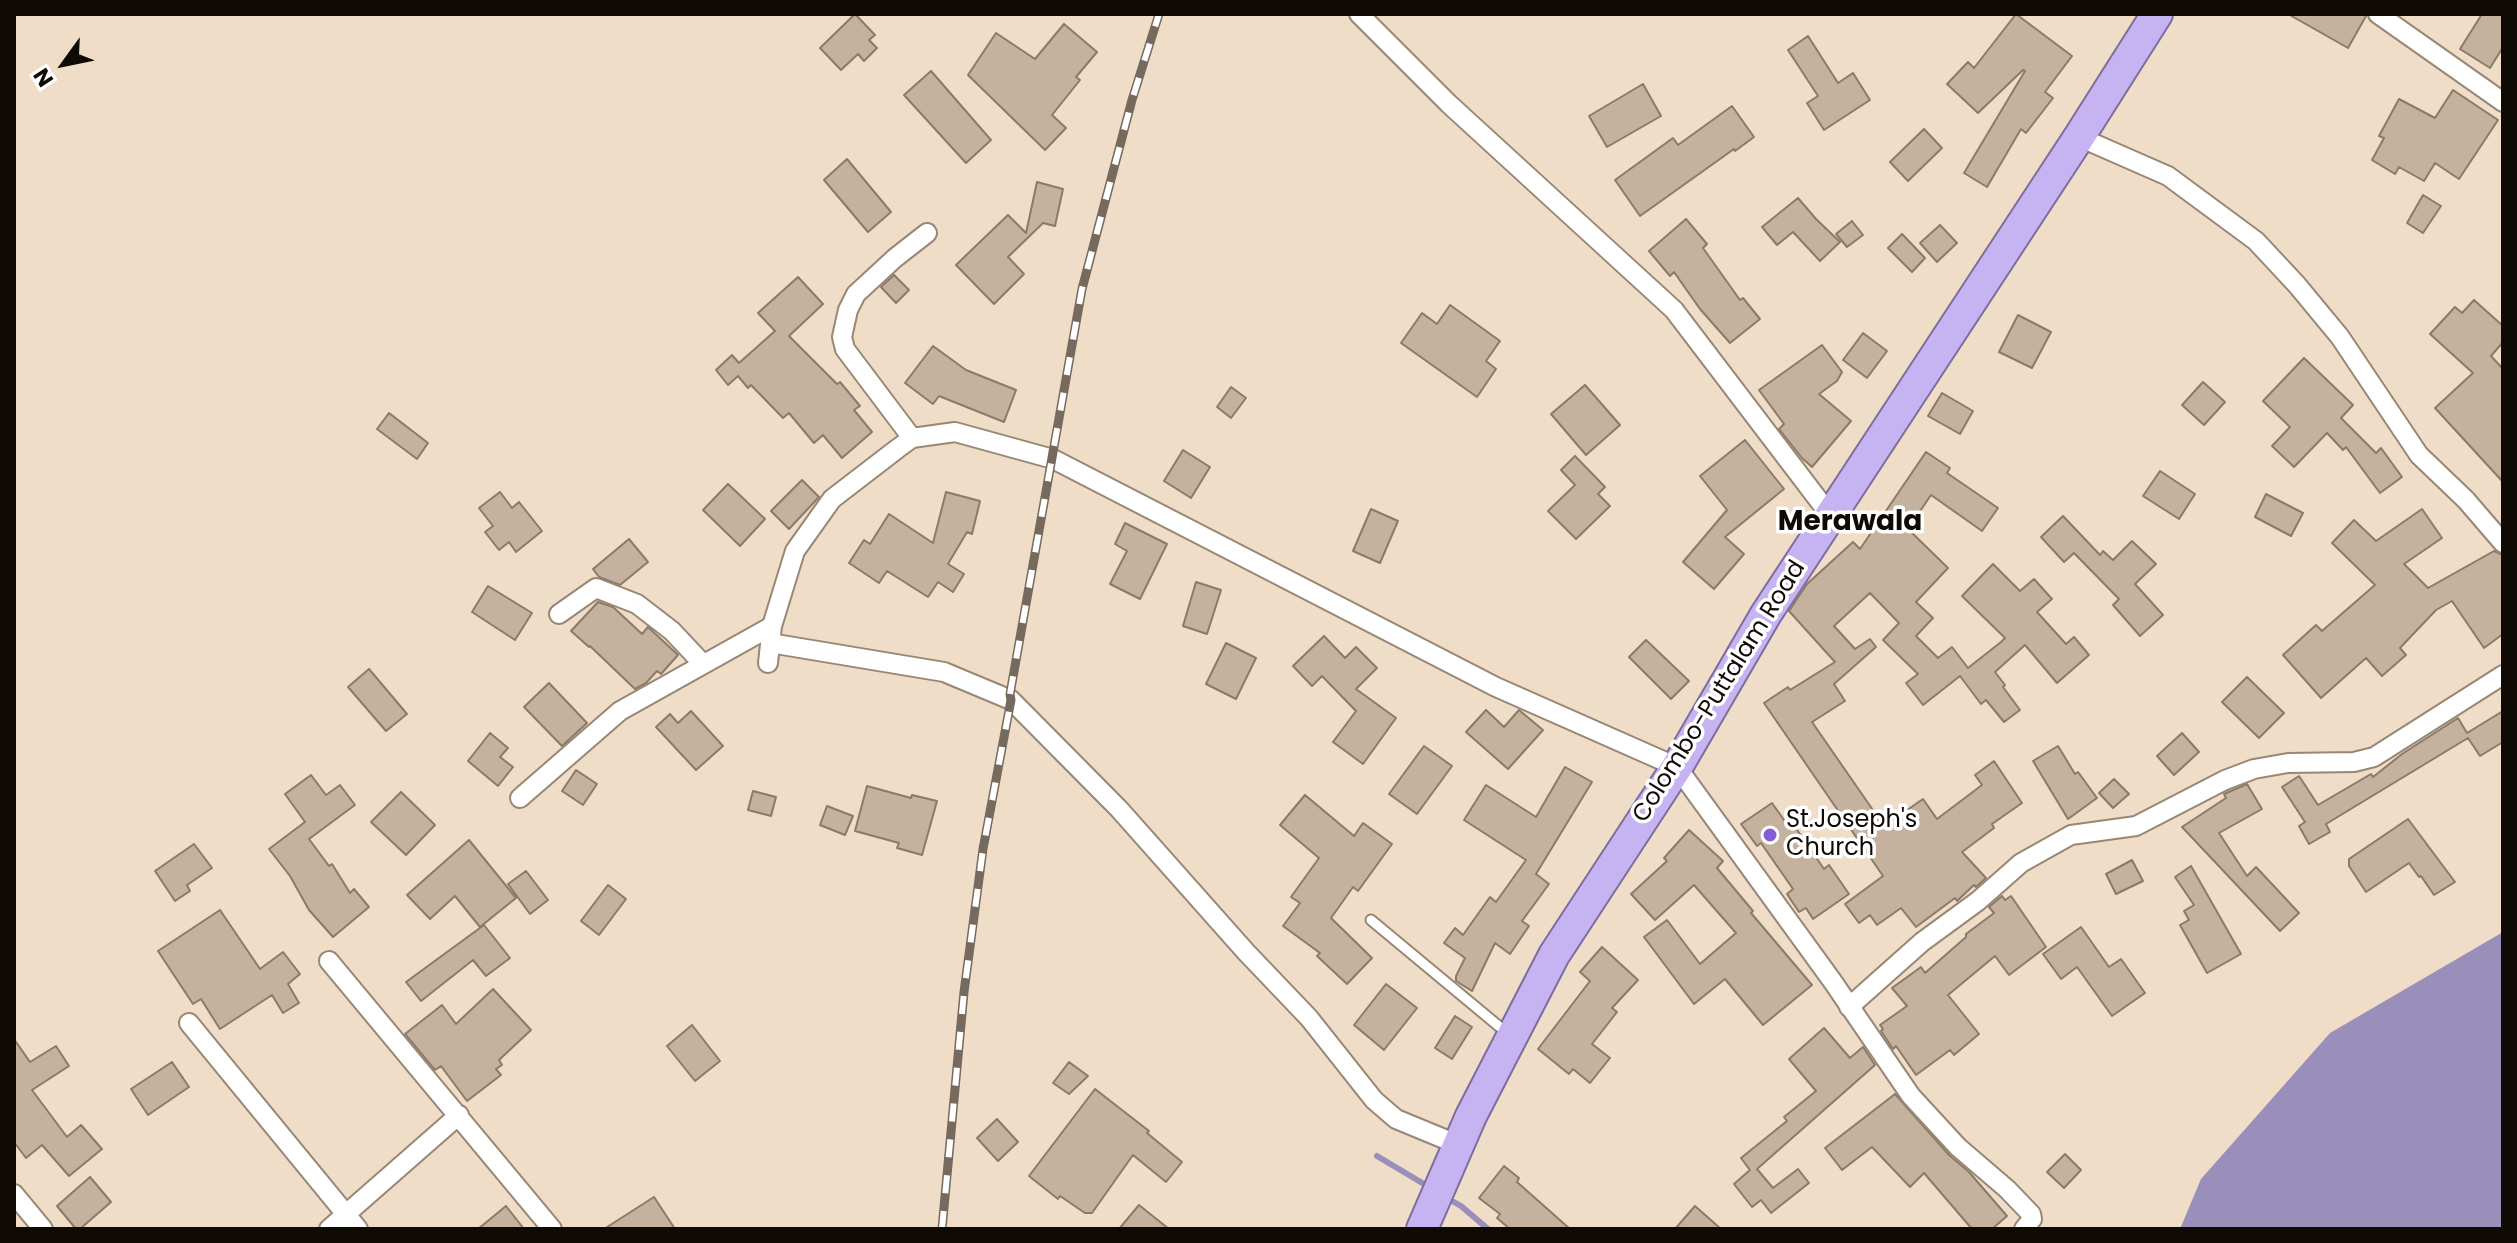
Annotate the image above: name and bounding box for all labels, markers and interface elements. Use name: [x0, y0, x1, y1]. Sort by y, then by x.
north arrow: [24, 24, 104, 104]
text: N: [26, 62, 61, 93]
district label: Merawala: [1778, 506, 1922, 540]
street label: Colombo-Puttalam Road: [1627, 556, 1813, 828]
place label: St.Joseph's Church: [1786, 807, 1917, 863]
marker: St.Joseph's Church: [1761, 826, 1779, 844]

